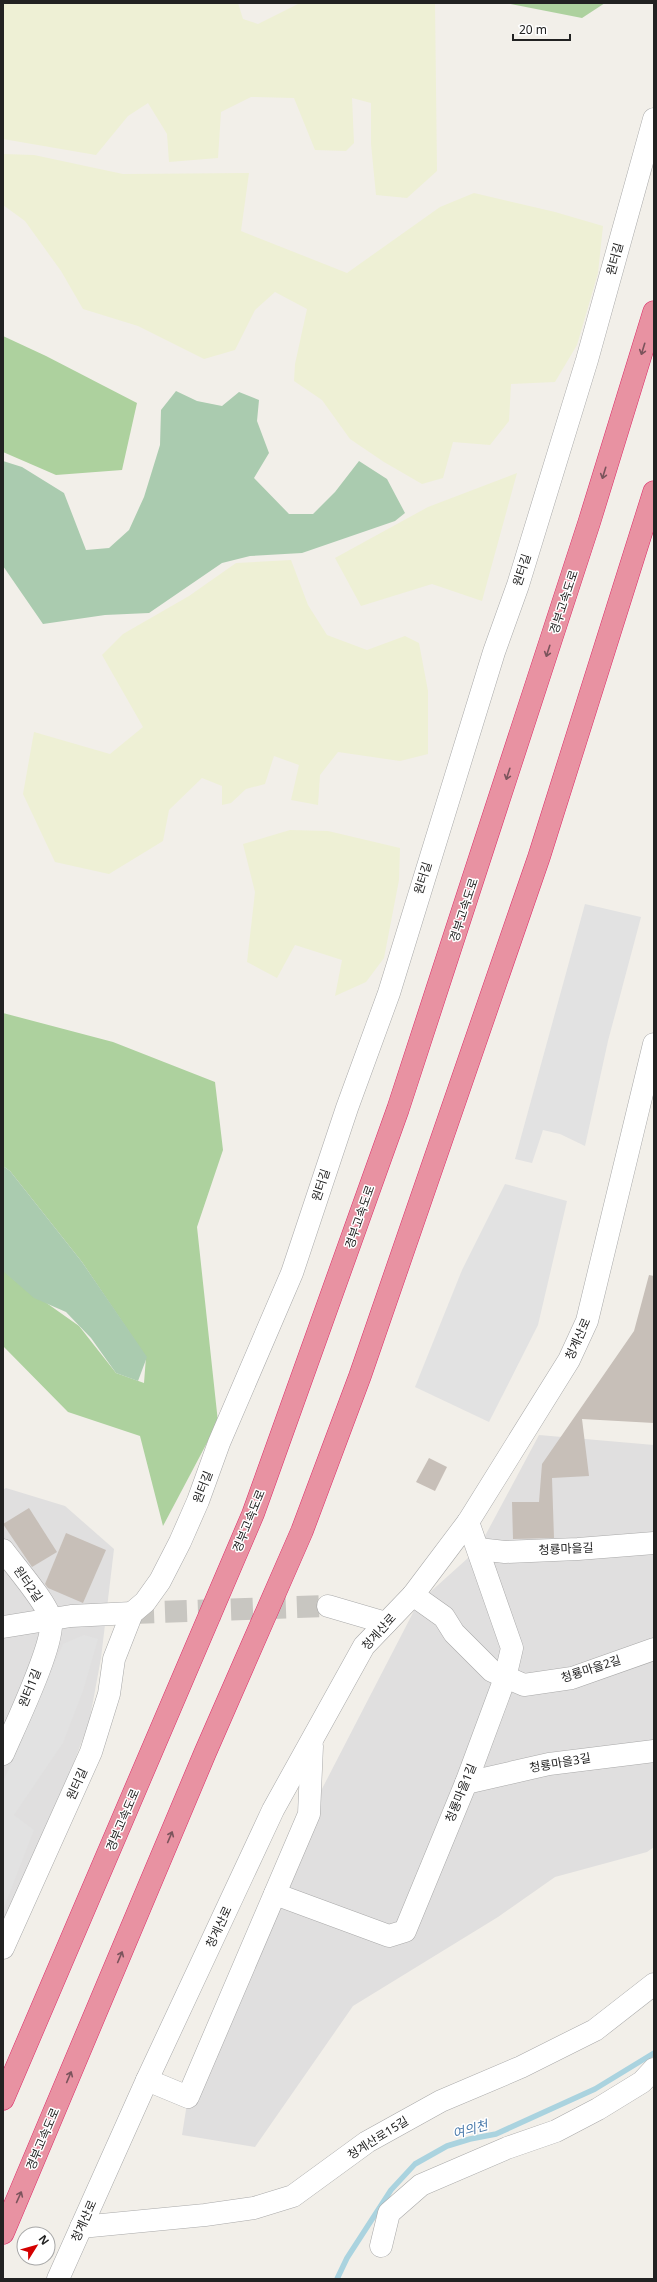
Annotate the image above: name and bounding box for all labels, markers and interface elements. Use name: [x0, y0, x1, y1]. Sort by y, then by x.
scale bar: [513, 16, 570, 42]
text: 20 m: [519, 21, 547, 38]
street label: 원터길: [602, 241, 627, 277]
one-way arrow: [638, 343, 646, 355]
one-way arrow: [600, 467, 607, 480]
street label: 원터길: [508, 551, 535, 588]
street label: 경부고속도로: [545, 568, 582, 636]
one-way arrow: [544, 644, 551, 657]
one-way arrow: [504, 768, 511, 781]
street label: 원터길: [410, 860, 435, 896]
street label: 경부고속도로: [445, 876, 482, 944]
street label: 원터길: [307, 1166, 334, 1203]
street label: 경부고속도로: [341, 1183, 378, 1251]
street label: 청계산로: [561, 1315, 594, 1362]
street label: 원터길: [189, 1468, 216, 1505]
street label: 경부고속도로: [228, 1487, 269, 1555]
street label: 청룡마을길: [538, 1539, 594, 1558]
street label: 원터2길: [10, 1562, 47, 1605]
street label: 청계산로: [358, 1610, 400, 1654]
street label: 청룡마을2길: [559, 1651, 623, 1686]
street label: 원터1길: [14, 1666, 45, 1710]
street label: 청룡마을3길: [528, 1749, 592, 1776]
street label: 청룡마을1길: [441, 1761, 480, 1825]
street label: 원터길: [62, 1765, 91, 1802]
street label: 경부고속도로: [102, 1786, 143, 1854]
one-way arrow: [167, 1832, 174, 1844]
street label: 청계산로: [202, 1903, 236, 1950]
one-way arrow: [116, 1952, 124, 1964]
one-way arrow: [66, 2072, 74, 2084]
street label: 경부고속도로: [22, 2105, 63, 2173]
street label: 청계산로15길: [344, 2112, 411, 2163]
water label: 여의천: [450, 2115, 491, 2142]
one-way arrow: [15, 2191, 23, 2203]
street label: 청계산로: [67, 2197, 100, 2244]
north arrow: [16, 2226, 56, 2266]
text: N: [36, 2232, 53, 2248]

